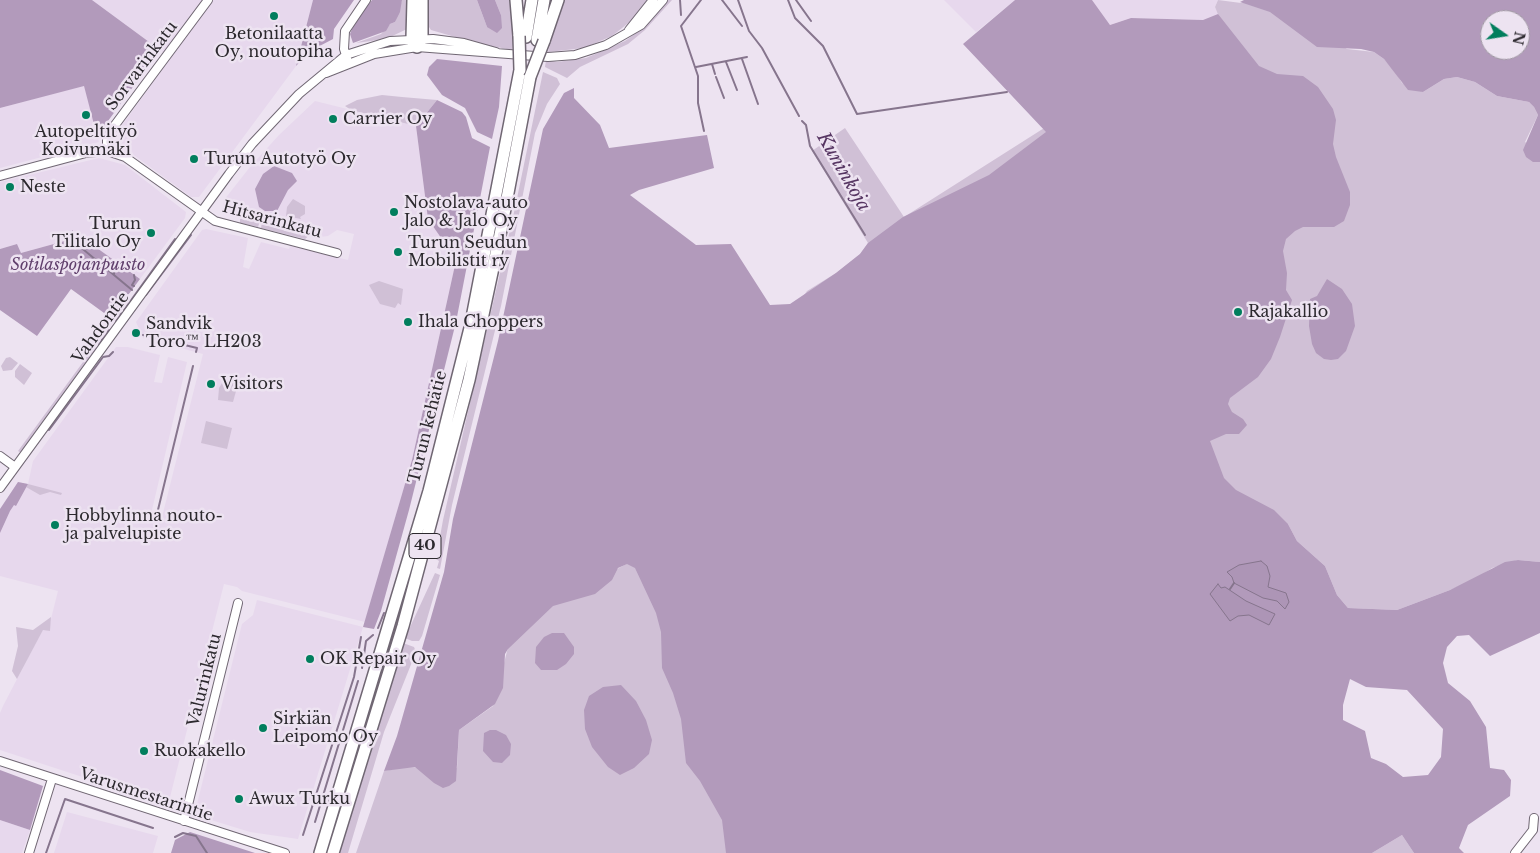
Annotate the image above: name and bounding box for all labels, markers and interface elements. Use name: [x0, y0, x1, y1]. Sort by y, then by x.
marker: Betonilaatta Oy, noutopiha: [268, 10, 280, 22]
north arrow: [1480, 10, 1530, 60]
street label: Sorvarinkatu: [102, 18, 182, 114]
place label: Betonilaatta Oy, noutopiha: [215, 24, 333, 62]
text: N: [1508, 30, 1529, 47]
marker: Autopeltityö Koivumäki: [80, 109, 92, 121]
place label: Carrier Oy: [343, 109, 432, 129]
marker: Carrier Oy: [327, 113, 339, 125]
place label: Autopeltityö Koivumäki: [35, 122, 137, 160]
water label: Kuninkoja: [812, 129, 874, 215]
place label: Turun Autotyö Oy: [204, 149, 356, 169]
marker: Turun Autotyö Oy: [188, 153, 200, 165]
place label: Neste: [20, 177, 66, 197]
marker: Neste: [4, 181, 16, 193]
place label: Nostolava-auto Jalo & Jalo Oy: [404, 193, 528, 231]
street label: Hitsarinkatu: [220, 198, 324, 242]
marker: Nostolava-auto Jalo & Jalo Oy: [388, 206, 400, 218]
place label: Turun Tilitalo Oy: [52, 214, 141, 252]
marker: Turun Tilitalo Oy: [145, 227, 157, 239]
place label: Turun Seudun Mobilistit ry: [408, 233, 527, 271]
marker: Turun Seudun Mobilistit ry: [392, 246, 404, 258]
park label: Sotilaspojanpuisto: [11, 255, 145, 275]
street label: Vahdontie: [69, 288, 133, 368]
place label: Rajakallio: [1248, 302, 1328, 322]
marker: Rajakallio: [1232, 306, 1244, 318]
place label: Ihala Choppers: [418, 312, 543, 332]
place label: Sandvik Toro™ LH203: [146, 314, 262, 352]
marker: Ihala Choppers: [402, 316, 414, 328]
marker: Sandvik Toro™ LH203: [130, 327, 142, 339]
street label: Turun kehätie: [405, 369, 451, 485]
place label: Visitors: [221, 374, 283, 394]
marker: Visitors: [205, 378, 217, 390]
place label: Hobbylinna nouto- ja palvelupiste: [65, 506, 223, 544]
marker: Hobbylinna nouto- ja palvelupiste: [49, 519, 61, 531]
road number: 40: [409, 534, 441, 558]
street label: Valurinkatu: [184, 631, 226, 729]
place label: OK Repair Oy: [320, 649, 436, 669]
marker: OK Repair Oy: [304, 653, 316, 665]
place label: Sirkiän Leipomo Oy: [273, 709, 378, 747]
marker: Sirkiän Leipomo Oy: [257, 722, 269, 734]
place label: Ruokakello: [154, 741, 246, 761]
marker: Ruokakello: [138, 745, 150, 757]
street label: Varusmestarintie: [77, 764, 215, 826]
place label: Awux Turku: [249, 789, 350, 809]
marker: Awux Turku: [233, 793, 245, 805]

